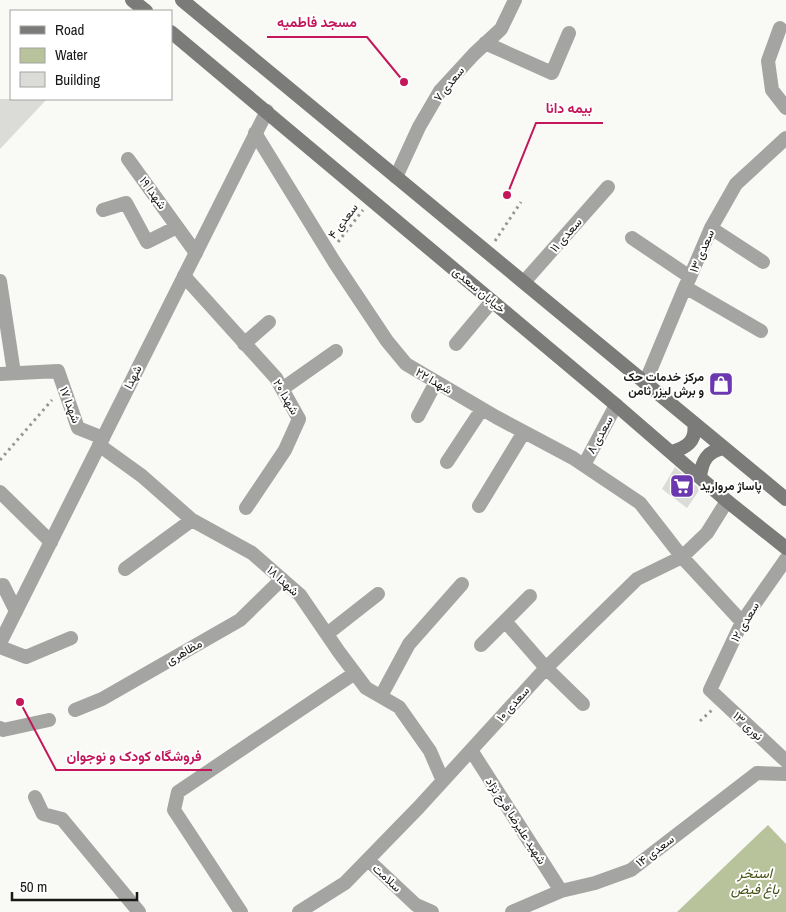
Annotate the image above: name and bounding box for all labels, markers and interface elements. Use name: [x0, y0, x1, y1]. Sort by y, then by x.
callout: مسجد فاطمیه: [267, 8, 367, 37]
legend: [10, 10, 172, 100]
text: مسجد فاطمیه: [277, 13, 357, 31]
text: Road: [55, 19, 84, 40]
text: Water: [55, 44, 87, 65]
street label: سعدی ۷: [430, 63, 468, 105]
text: Building: [55, 69, 100, 90]
callout: بیمه دانا: [536, 94, 603, 123]
text: بیمه دانا: [546, 99, 592, 117]
street label: شهدا ۱۹: [136, 173, 170, 213]
street label: سعدی ۴: [324, 200, 362, 242]
street label: سعدی ۱۱: [547, 214, 585, 256]
street label: سعدی ۱۳: [686, 227, 718, 275]
street label: خیابان سعدی: [449, 263, 509, 317]
street label: شهدا: [120, 362, 146, 392]
street label: شهدا ۲۲: [413, 364, 455, 398]
place label: مرکز خدمات حک و برش لیزر ثامن: [623, 369, 704, 399]
shop icon: مرکز خدمات حک و برش لیزر ثامن: [708, 371, 734, 397]
street label: شهدا ۲۰: [269, 376, 303, 418]
street label: شهدا ۱۷: [56, 384, 84, 426]
street label: سعدی ۸: [583, 413, 617, 457]
supermarket icon: پاساژ مروارید: [669, 473, 695, 499]
place label: پاساژ مروارید: [700, 478, 762, 494]
street label: شهدا ۱۸: [264, 562, 302, 600]
street label: سعدی ۱۲: [727, 599, 763, 645]
street label: مظاهری: [163, 635, 205, 669]
street label: سعدی ۱۰: [493, 683, 533, 725]
street label: نوری ۱۳: [730, 708, 766, 744]
callout: فروشگاه کودک و نوجوان: [56, 741, 212, 770]
text: فروشگاه کودک و نوجوان: [66, 747, 202, 765]
street label: شهید علیرضا فرخ نژاد: [481, 775, 550, 868]
street label: سعدی ۱۴: [633, 831, 677, 871]
street label: سلامت: [369, 860, 405, 896]
water label: استخر باغ فیض: [731, 864, 780, 899]
scale bar: [12, 870, 138, 902]
text: 50 m: [20, 876, 47, 897]

